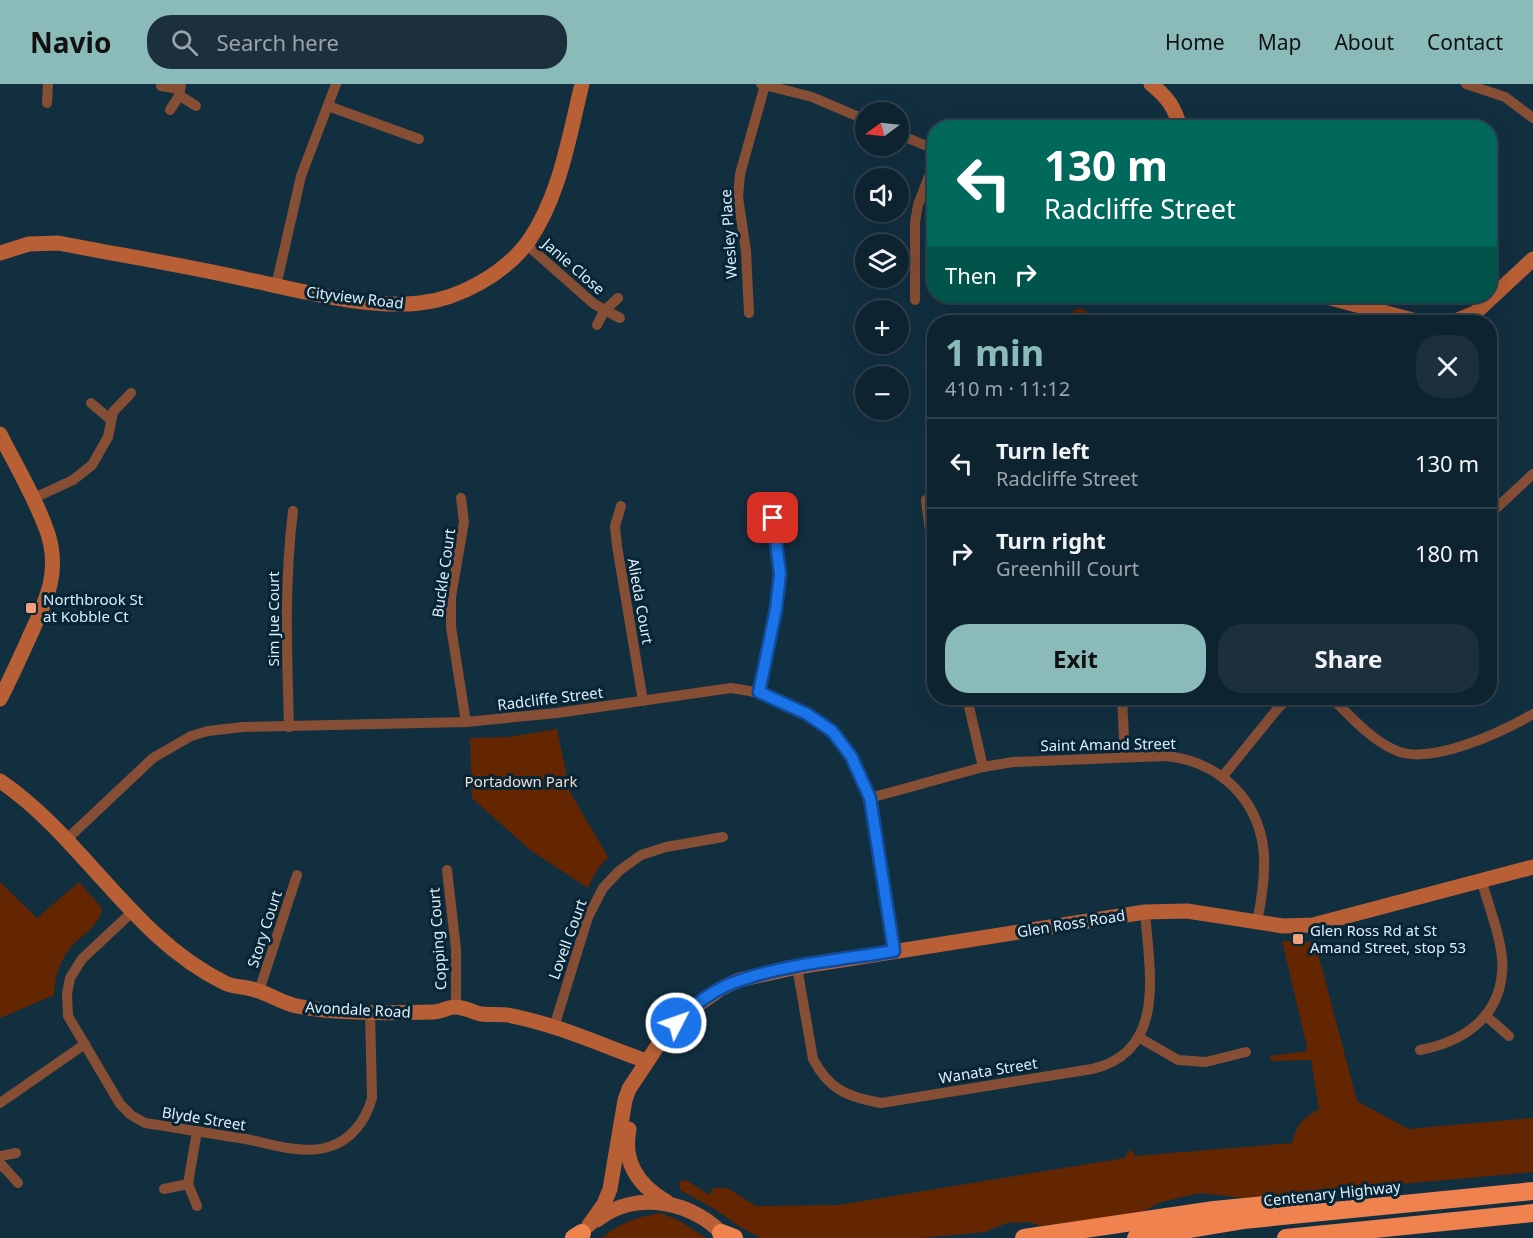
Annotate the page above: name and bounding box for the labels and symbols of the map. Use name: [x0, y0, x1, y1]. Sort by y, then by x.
north arrow: [855, 102, 909, 156]
street label: Wesley Place: [715, 188, 741, 280]
street label: Janie Close: [537, 232, 609, 299]
street label: Cityview Road: [305, 281, 405, 313]
pin: [747, 492, 798, 543]
street label: Buckle Court: [427, 527, 459, 619]
street label: Alieda Court: [624, 557, 658, 646]
street label: Sim Jue Court: [263, 571, 283, 667]
place label: Northbrook St at Kobble Ct: [43, 589, 144, 626]
marker: Northbrook St at Kobble Ct: [24, 601, 38, 615]
street label: Radcliffe Street: [496, 682, 605, 714]
street label: Saint Amand Street: [1040, 733, 1176, 755]
park label: Portadown Park: [465, 771, 577, 791]
street label: Copping Court: [423, 886, 451, 991]
street label: Story Court: [242, 887, 286, 970]
street label: Lovell Court: [543, 896, 591, 982]
street label: Glen Ross Road: [1016, 905, 1126, 941]
place label: Glen Ross Rd at St Amand Street, stop 53: [1310, 920, 1466, 957]
marker: Glen Ross Rd at St Amand Street, stop 53: [1291, 932, 1305, 946]
position arrow: [644, 991, 708, 1055]
street label: Avondale Road: [305, 996, 411, 1022]
street label: Wanata Street: [937, 1052, 1039, 1088]
street label: Blyde Street: [161, 1101, 248, 1135]
street label: Centenary Highway: [1262, 1176, 1402, 1210]

